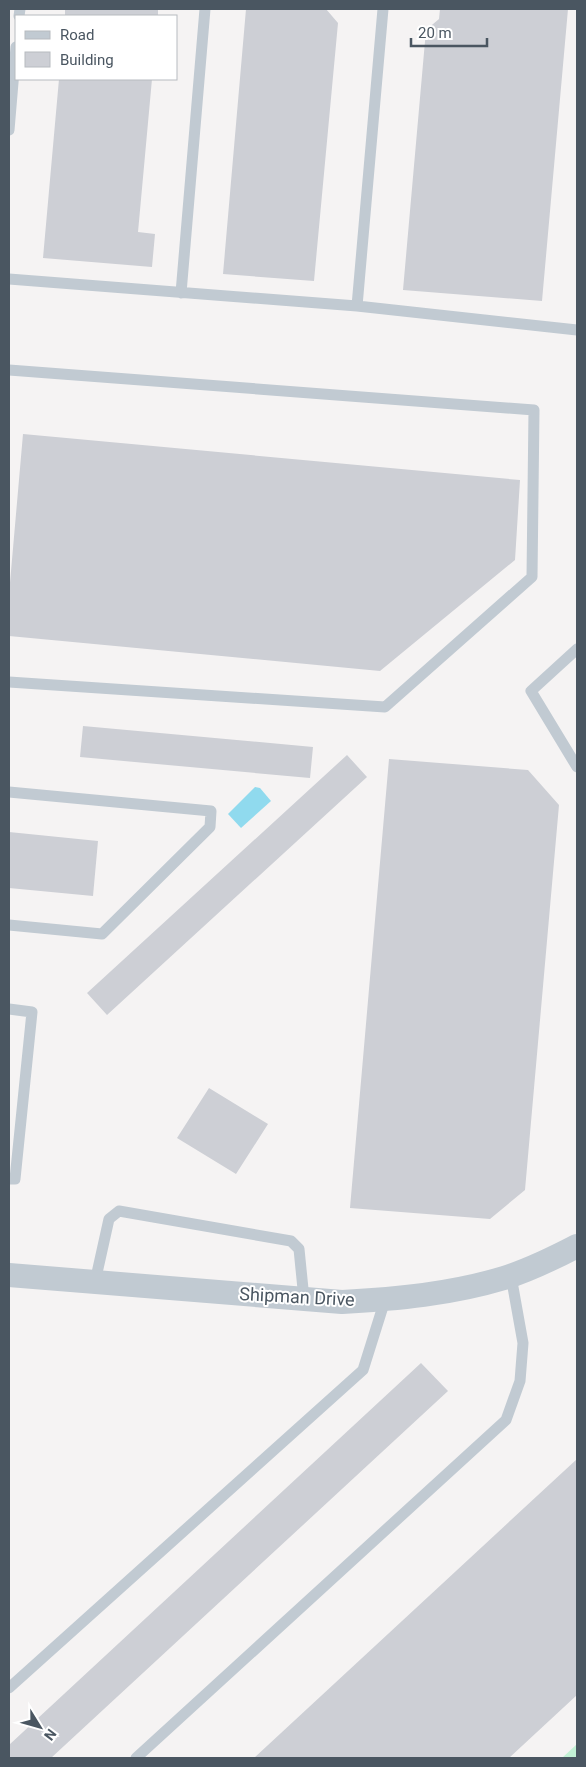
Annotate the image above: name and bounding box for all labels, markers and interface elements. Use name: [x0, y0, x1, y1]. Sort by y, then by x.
legend: [15, 15, 178, 80]
scale bar: [411, 15, 487, 47]
text: 20 m: [418, 24, 452, 42]
text: Road: [60, 26, 94, 44]
text: Building: [60, 51, 114, 69]
street label: Shipman Drive: [239, 1283, 355, 1310]
north arrow: [15, 1702, 65, 1752]
text: N: [41, 1726, 60, 1744]

